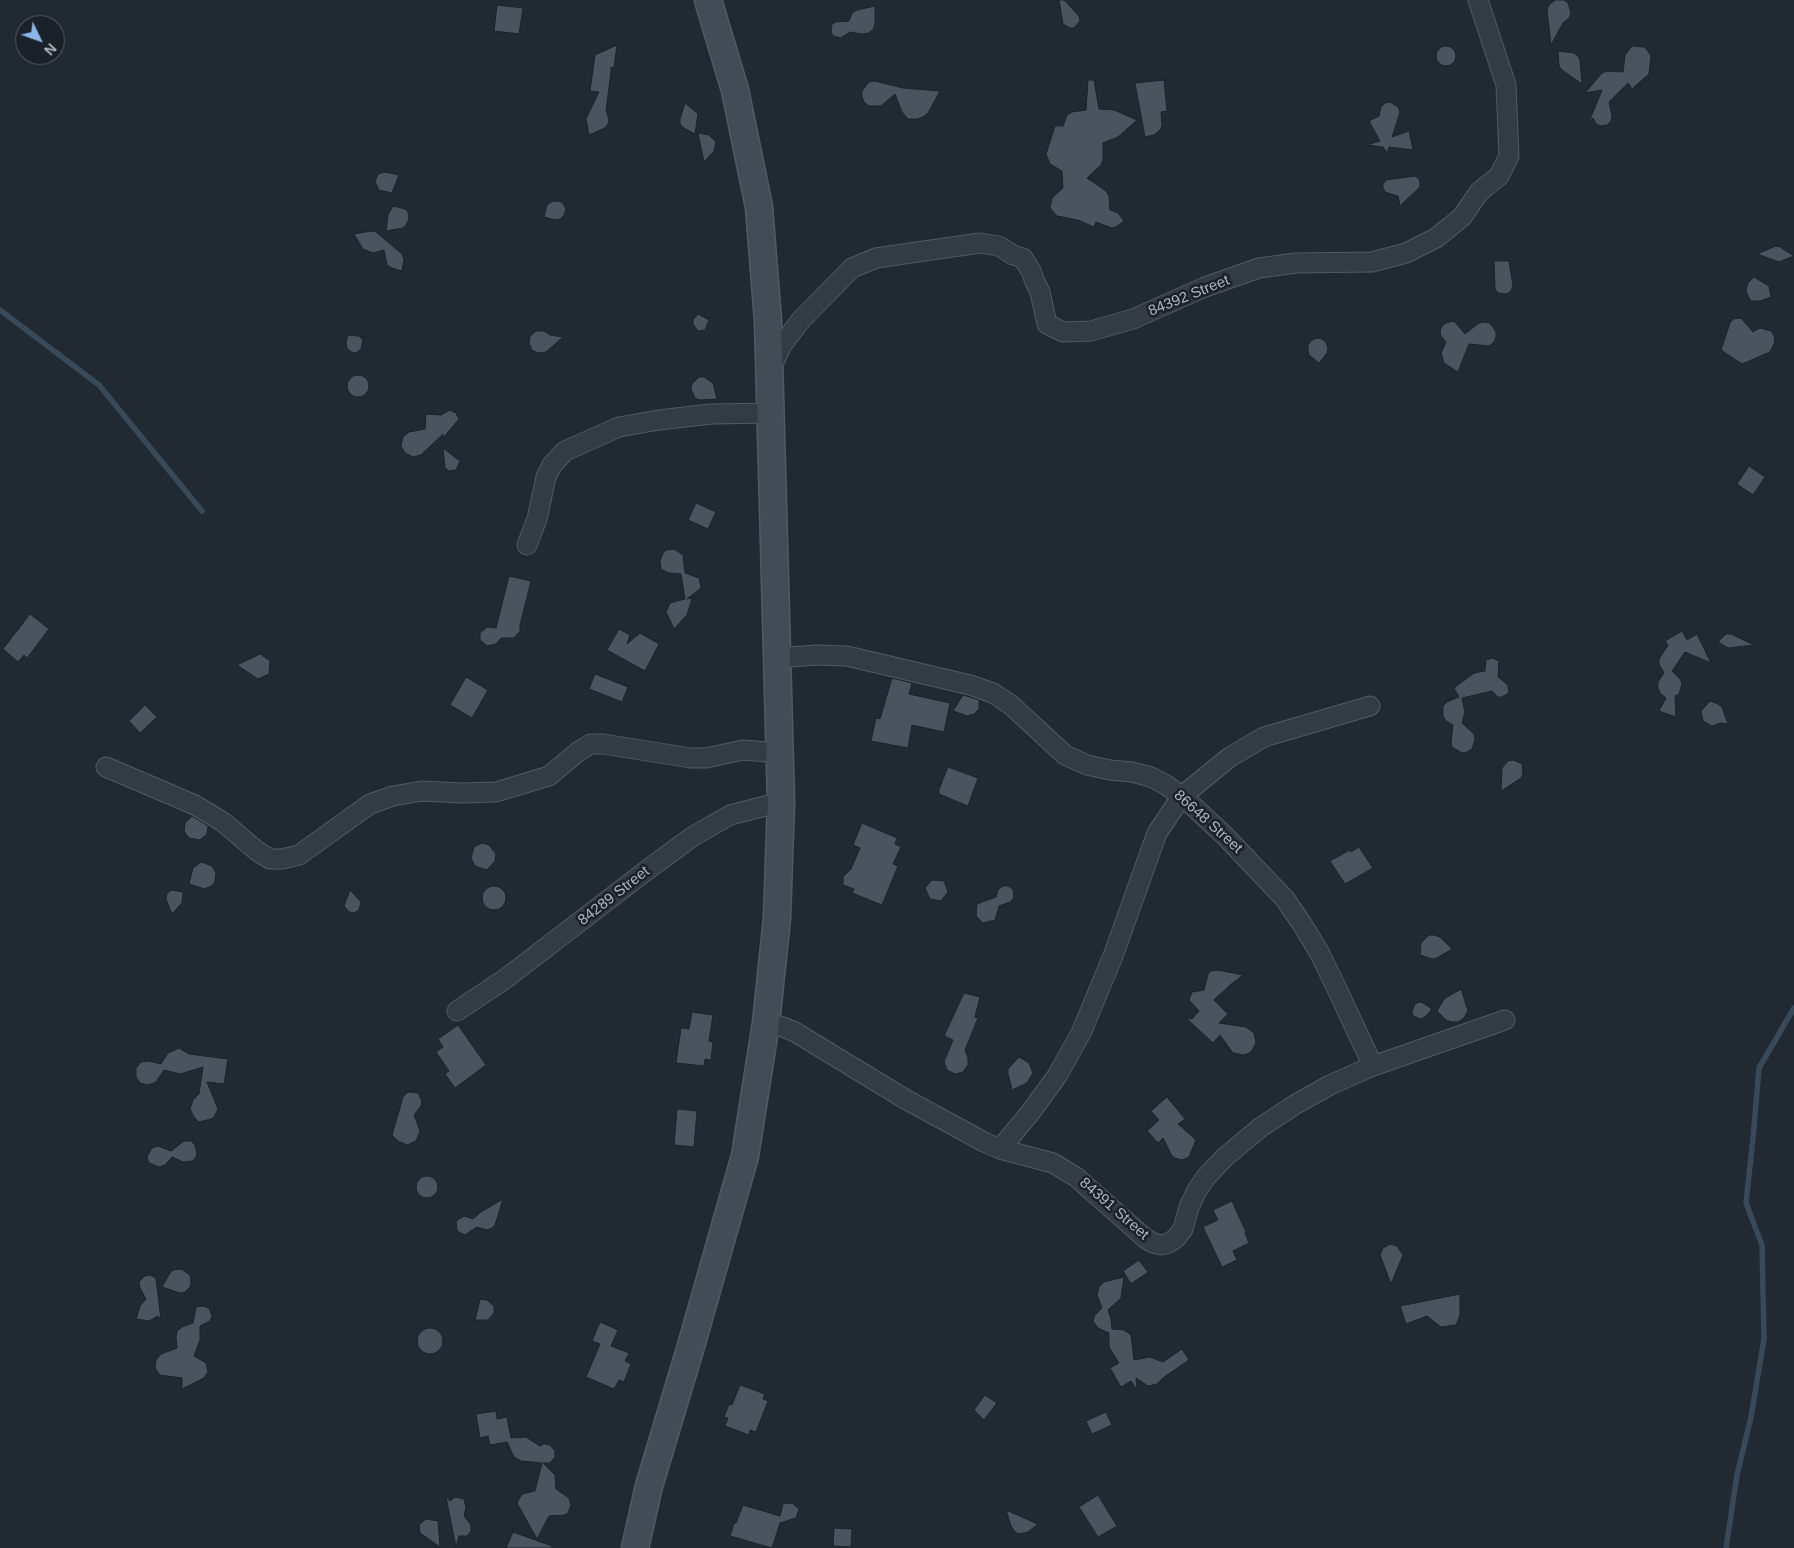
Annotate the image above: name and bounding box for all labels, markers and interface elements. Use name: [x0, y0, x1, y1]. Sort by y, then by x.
north arrow: [15, 15, 65, 65]
text: N: [41, 40, 60, 58]
street label: 84392 Street: [1146, 272, 1232, 320]
street label: 86648 Street: [1170, 787, 1246, 857]
street label: 84289 Street: [575, 862, 653, 930]
street label: 84391 Street: [1076, 1174, 1152, 1244]

